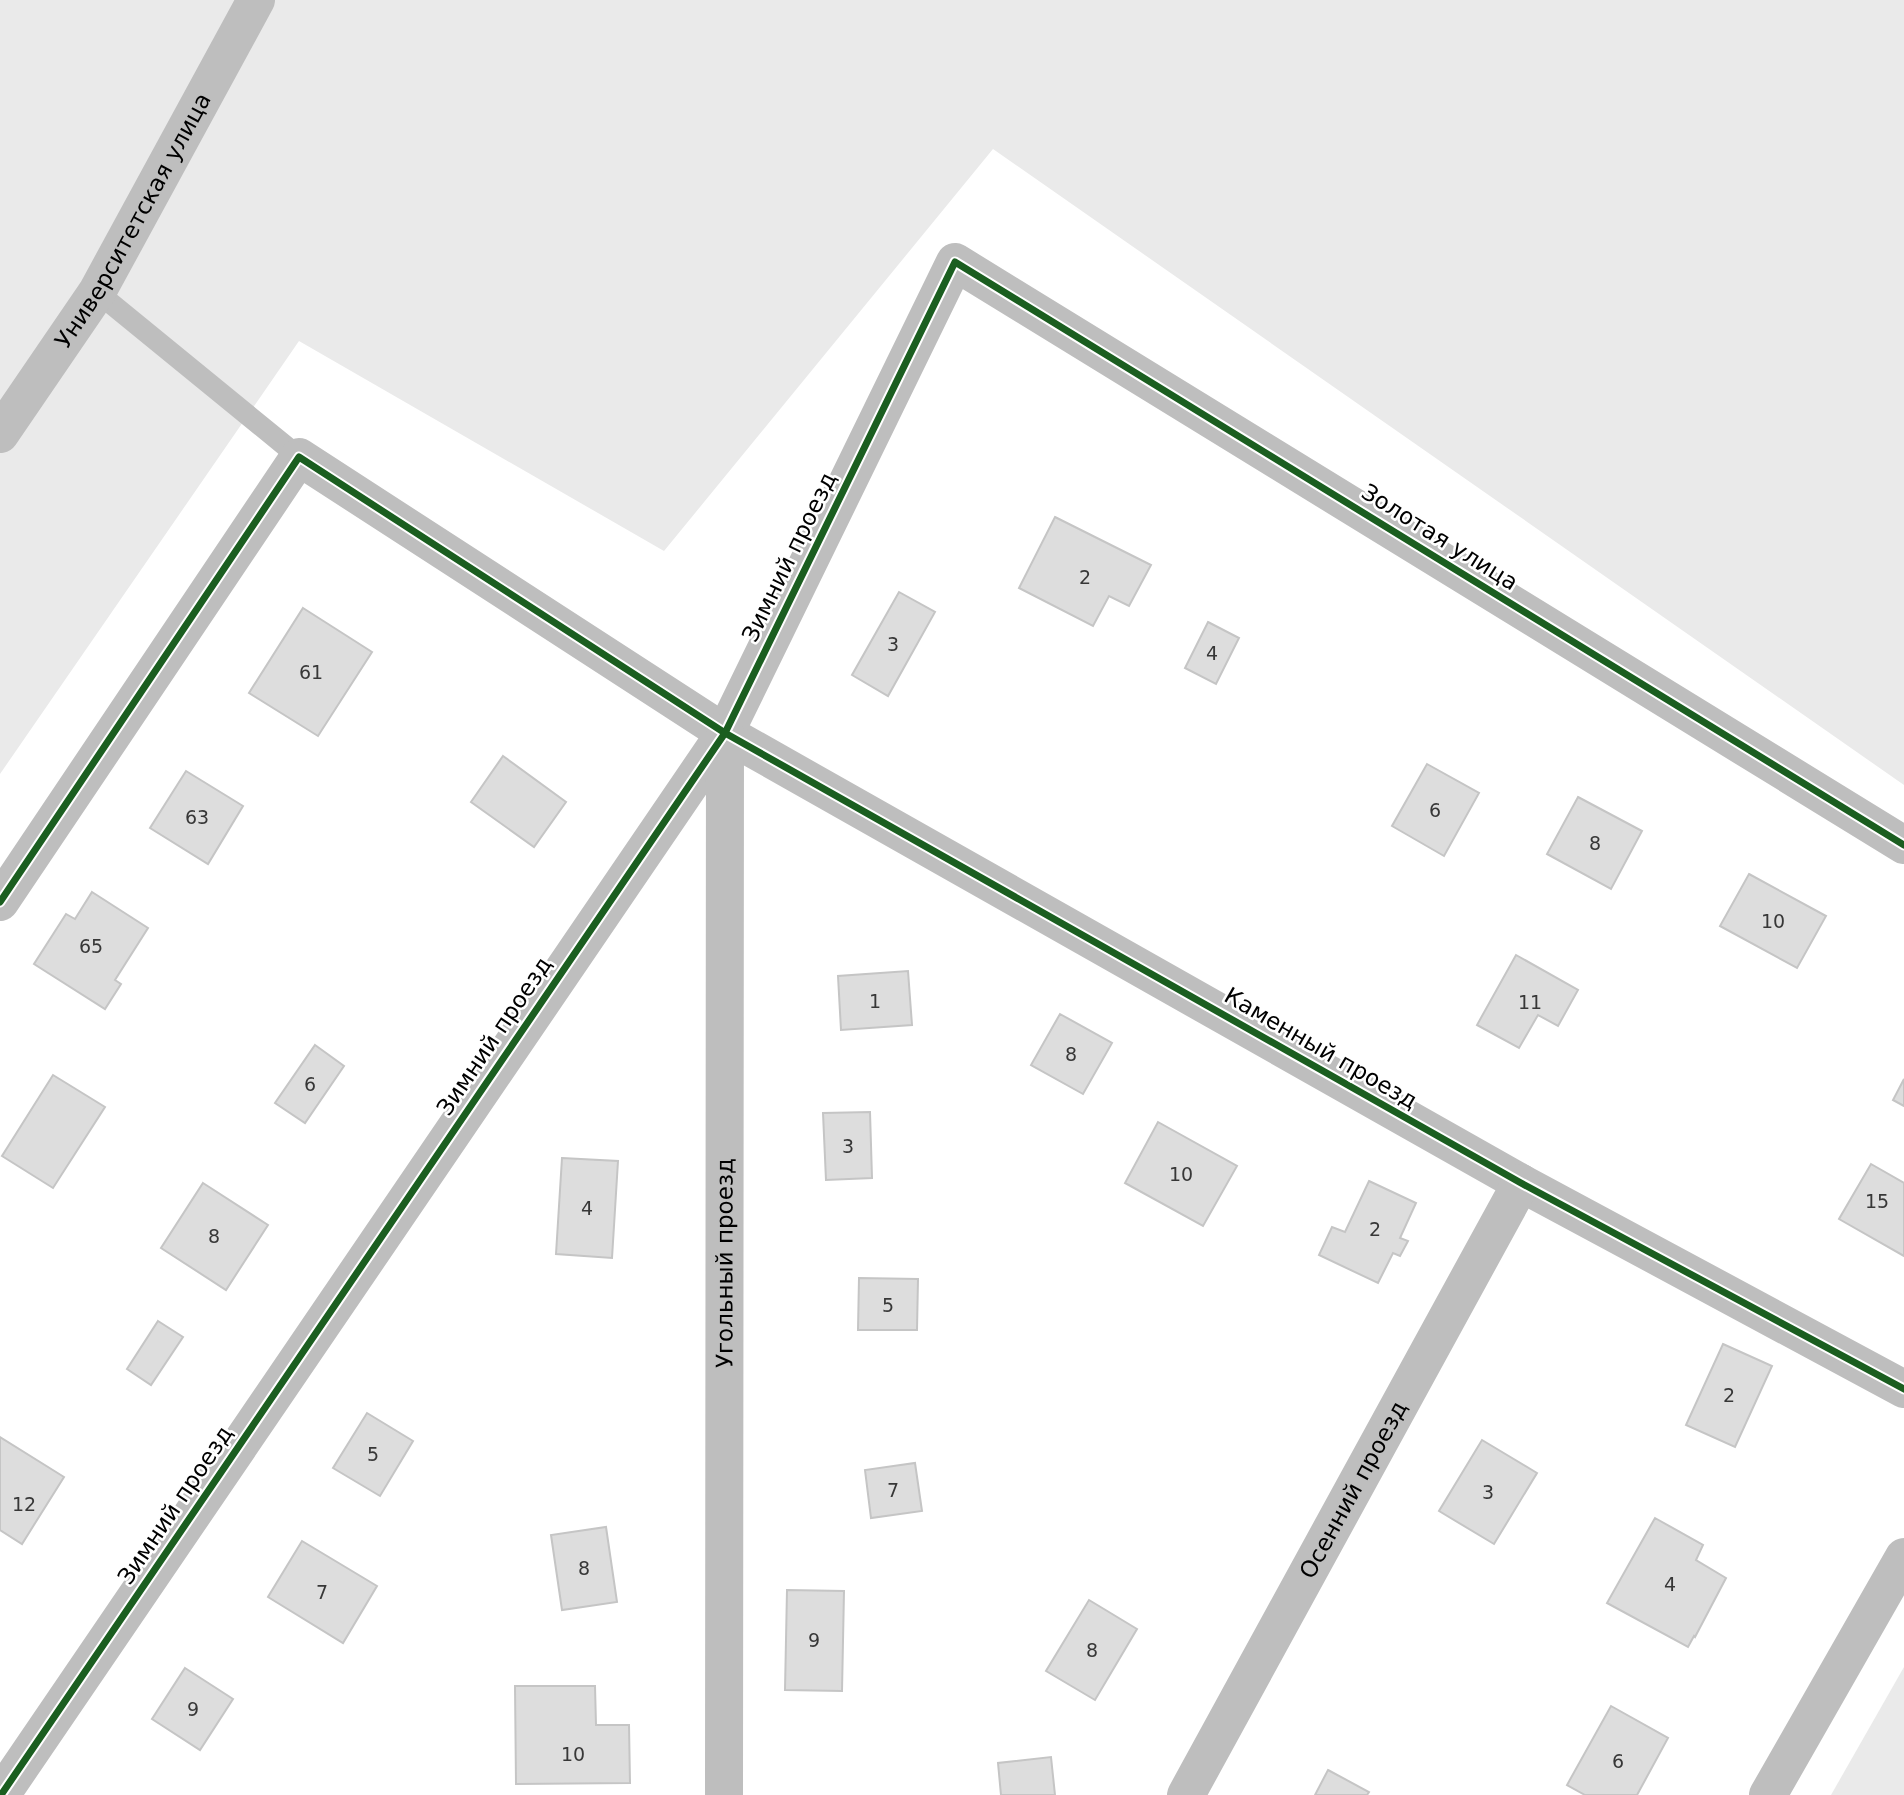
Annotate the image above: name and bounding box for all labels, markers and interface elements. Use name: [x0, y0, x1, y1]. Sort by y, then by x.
street label: Университетская улица: [50, 88, 216, 353]
street label: Зимний проезд: [737, 468, 841, 646]
street label: Золотая улица: [1357, 478, 1523, 596]
house number: 2: [1079, 566, 1091, 588]
house number: 3: [887, 633, 899, 655]
house number: 4: [1206, 642, 1218, 664]
house number: 61: [299, 661, 323, 683]
house number: 6: [1429, 799, 1441, 821]
house number: 63: [185, 806, 209, 828]
house number: 8: [1589, 832, 1601, 854]
house number: 10: [1761, 910, 1785, 932]
house number: 65: [79, 935, 103, 957]
street label: Зимний проезд: [431, 952, 557, 1120]
street label: Каменный проезд: [1220, 982, 1422, 1114]
house number: 1: [869, 990, 881, 1012]
house number: 11: [1518, 991, 1542, 1013]
house number: 8: [1065, 1043, 1077, 1065]
house number: 6: [304, 1073, 316, 1095]
house number: 3: [842, 1135, 854, 1157]
street label: Угольный проезд: [711, 1158, 738, 1368]
house number: 10: [1169, 1163, 1193, 1185]
house number: 15: [1865, 1190, 1889, 1212]
house number: 4: [581, 1197, 593, 1219]
house number: 2: [1369, 1218, 1381, 1240]
house number: 8: [208, 1225, 220, 1247]
house number: 5: [882, 1294, 894, 1316]
house number: 2: [1723, 1384, 1735, 1406]
street label: Осенний проезд: [1294, 1397, 1412, 1583]
street label: Зимний проезд: [112, 1421, 238, 1589]
house number: 5: [367, 1443, 379, 1465]
house number: 7: [887, 1479, 899, 1501]
house number: 3: [1482, 1481, 1494, 1503]
house number: 12: [12, 1493, 36, 1515]
house number: 8: [578, 1557, 590, 1579]
house number: 4: [1664, 1573, 1676, 1595]
house number: 7: [316, 1581, 328, 1603]
house number: 9: [808, 1629, 820, 1651]
house number: 8: [1086, 1639, 1098, 1661]
house number: 9: [187, 1698, 199, 1720]
house number: 10: [561, 1743, 585, 1765]
house number: 6: [1612, 1750, 1624, 1772]

